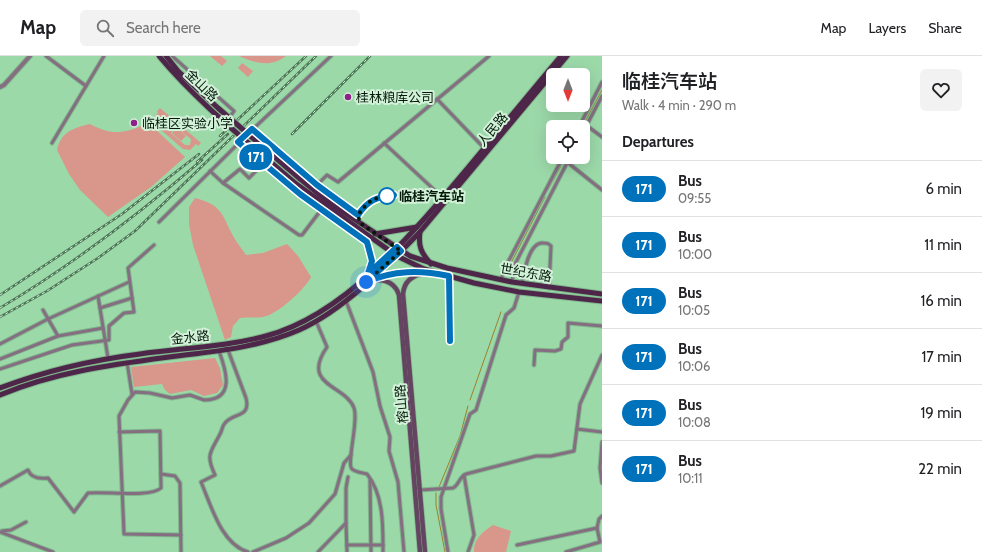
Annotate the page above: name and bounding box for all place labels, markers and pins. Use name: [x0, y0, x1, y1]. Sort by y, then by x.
place label: 桂林粮库公司: [356, 89, 434, 105]
marker: 桂林粮库公司: [343, 92, 353, 102]
place label: 临桂区实验小学: [142, 115, 233, 131]
marker: 临桂区实验小学: [129, 118, 139, 128]
marker: 临桂汽车站: [378, 187, 396, 205]
place label: 临桂汽车站: [399, 188, 464, 204]

